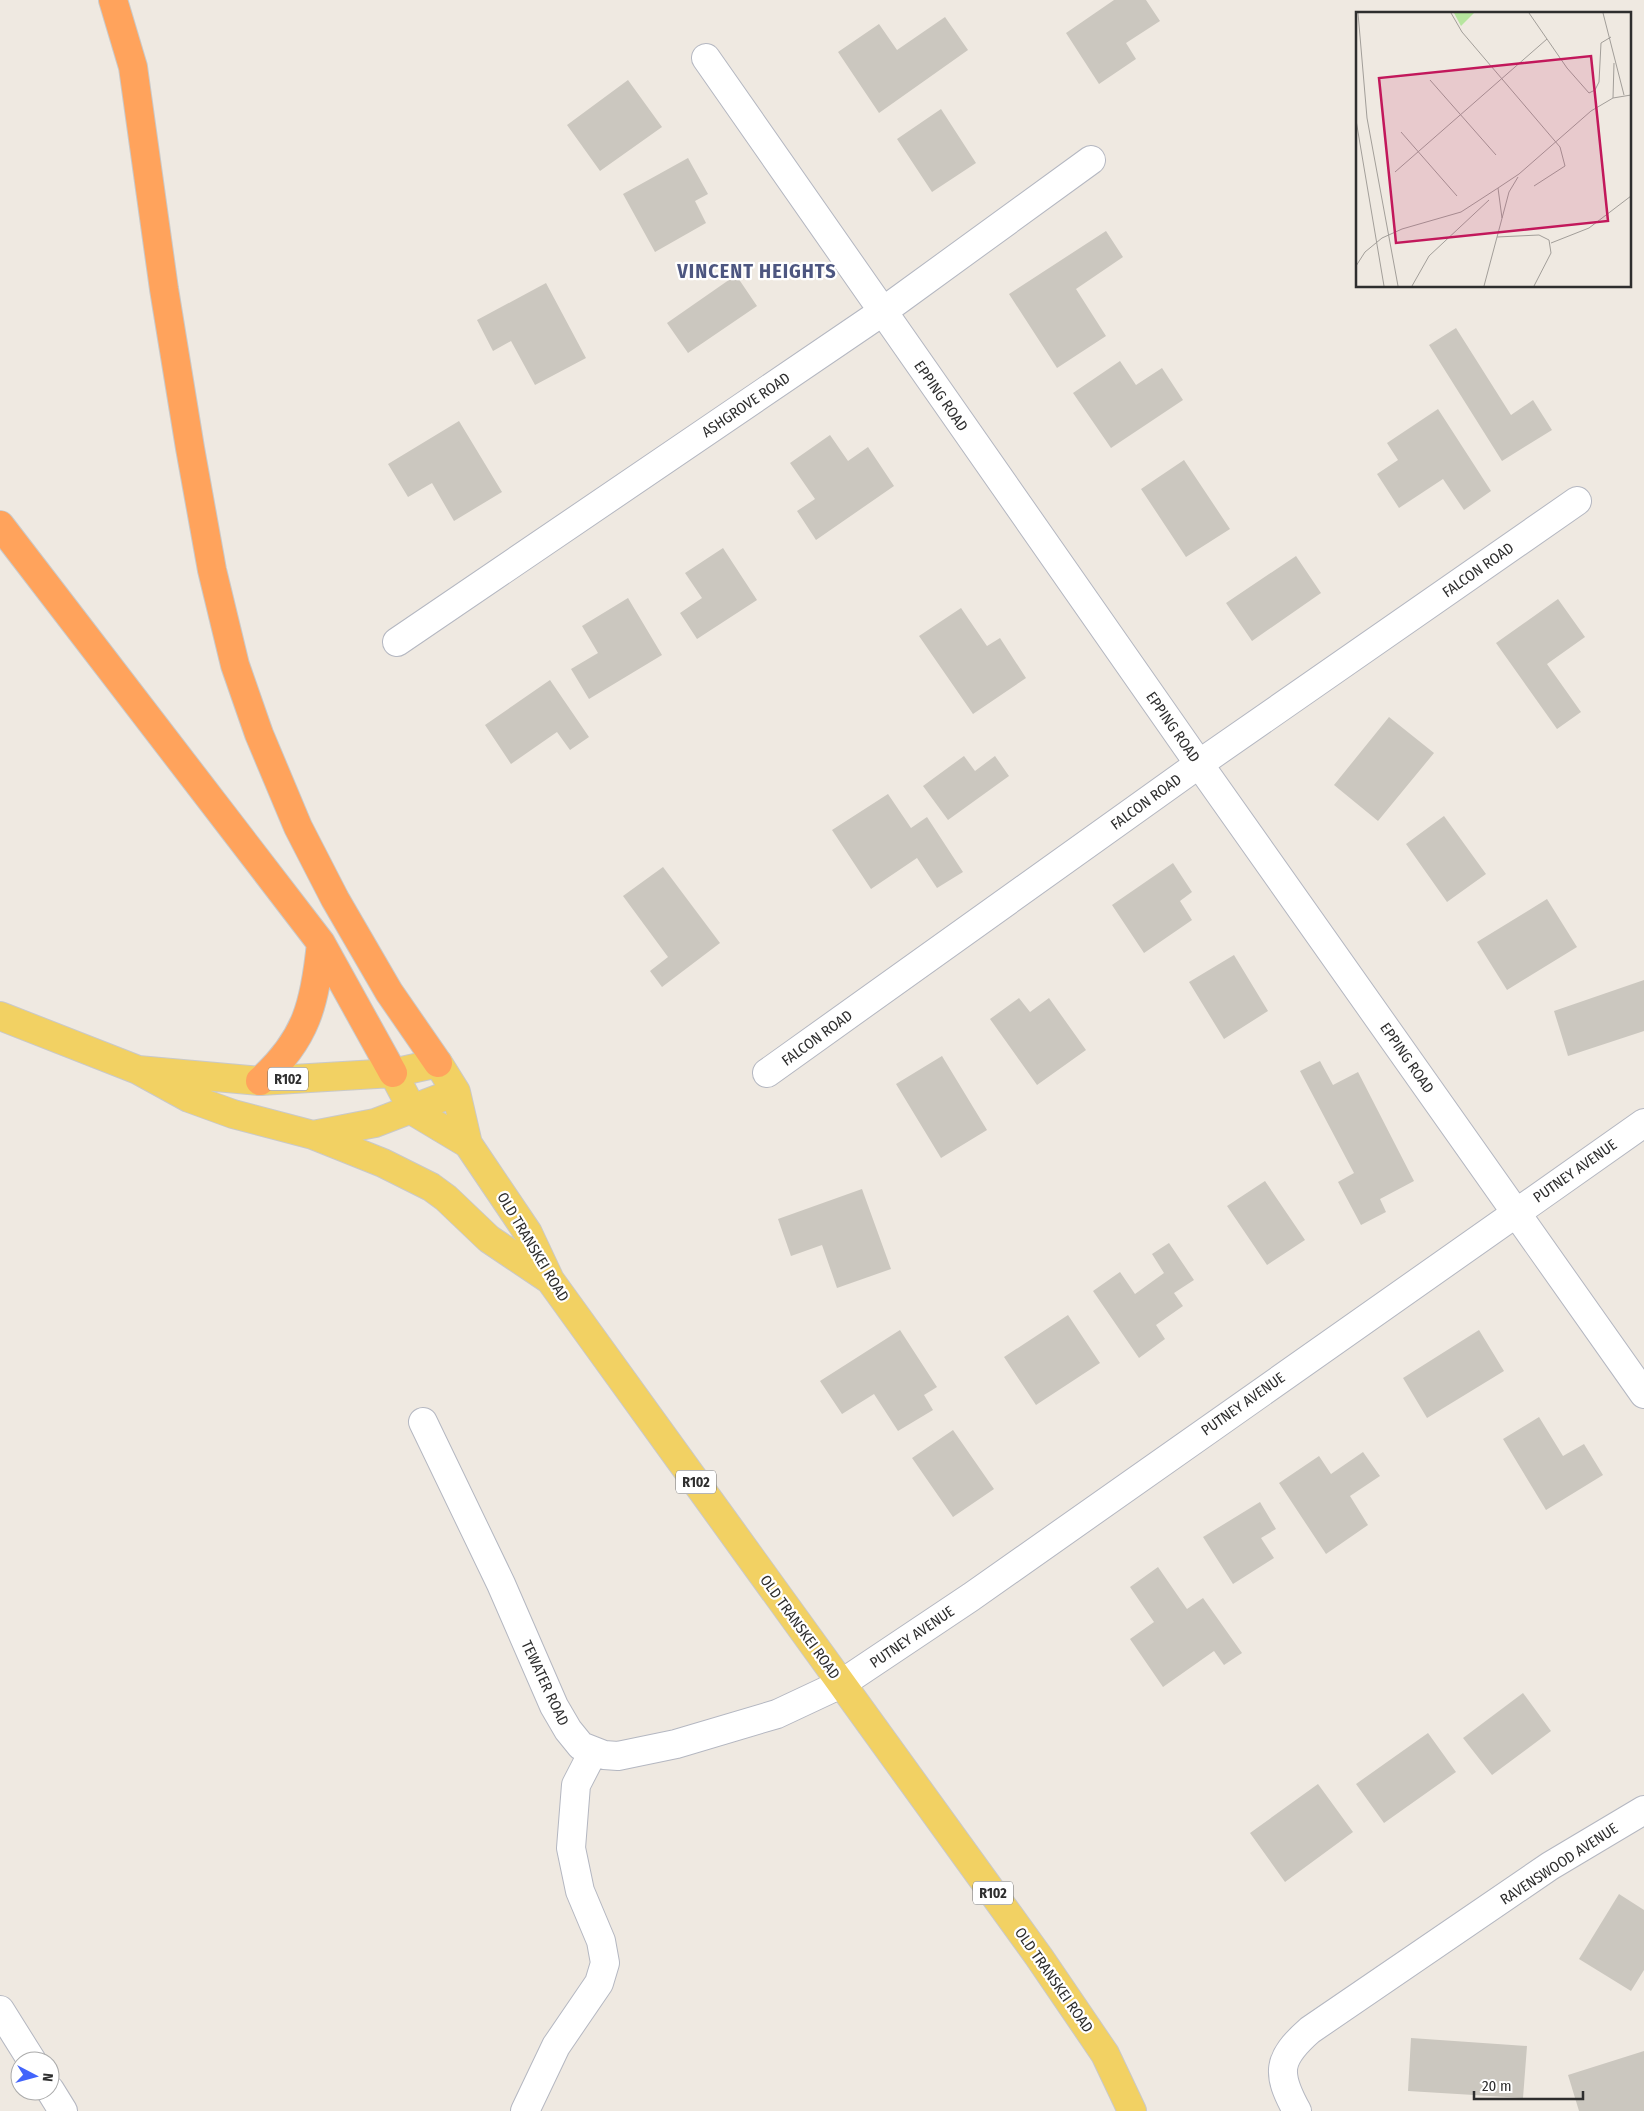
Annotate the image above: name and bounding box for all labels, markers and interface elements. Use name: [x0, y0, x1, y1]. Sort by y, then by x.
inset map: [1356, 12, 1632, 288]
district label: VINCENT HEIGHTS: [676, 259, 837, 283]
street label: EPPING ROAD: [910, 357, 972, 435]
street label: ASHGROVE ROAD: [698, 369, 794, 441]
street label: FALCON ROAD: [1439, 539, 1517, 601]
street label: EPPING ROAD: [1142, 688, 1204, 766]
street label: FALCON ROAD: [1107, 770, 1185, 834]
street label: FALCON ROAD: [778, 1006, 856, 1070]
street label: EPPING ROAD: [1376, 1019, 1438, 1097]
road number: R102: [268, 1068, 308, 1090]
street label: PUTNEY AVENUE: [1530, 1136, 1620, 1206]
street label: OLD TRANSKEI ROAD: [493, 1189, 573, 1305]
street label: PUTNEY AVENUE: [1198, 1369, 1288, 1439]
road number: R102: [676, 1470, 716, 1494]
street label: OLD TRANSKEI ROAD: [756, 1571, 844, 1683]
street label: PUTNEY AVENUE: [866, 1602, 958, 1672]
street label: TEWATER ROAD: [517, 1638, 573, 1728]
street label: RAVENSWOOD AVENUE: [1497, 1819, 1621, 1909]
road number: R102: [973, 1882, 1013, 1905]
street label: OLD TRANSKEI ROAD: [1011, 1924, 1097, 2036]
north arrow: [10, 2051, 60, 2101]
scale bar: [1474, 2068, 1583, 2100]
text: N: [39, 2072, 56, 2082]
text: 20 m: [1482, 2077, 1512, 2095]

